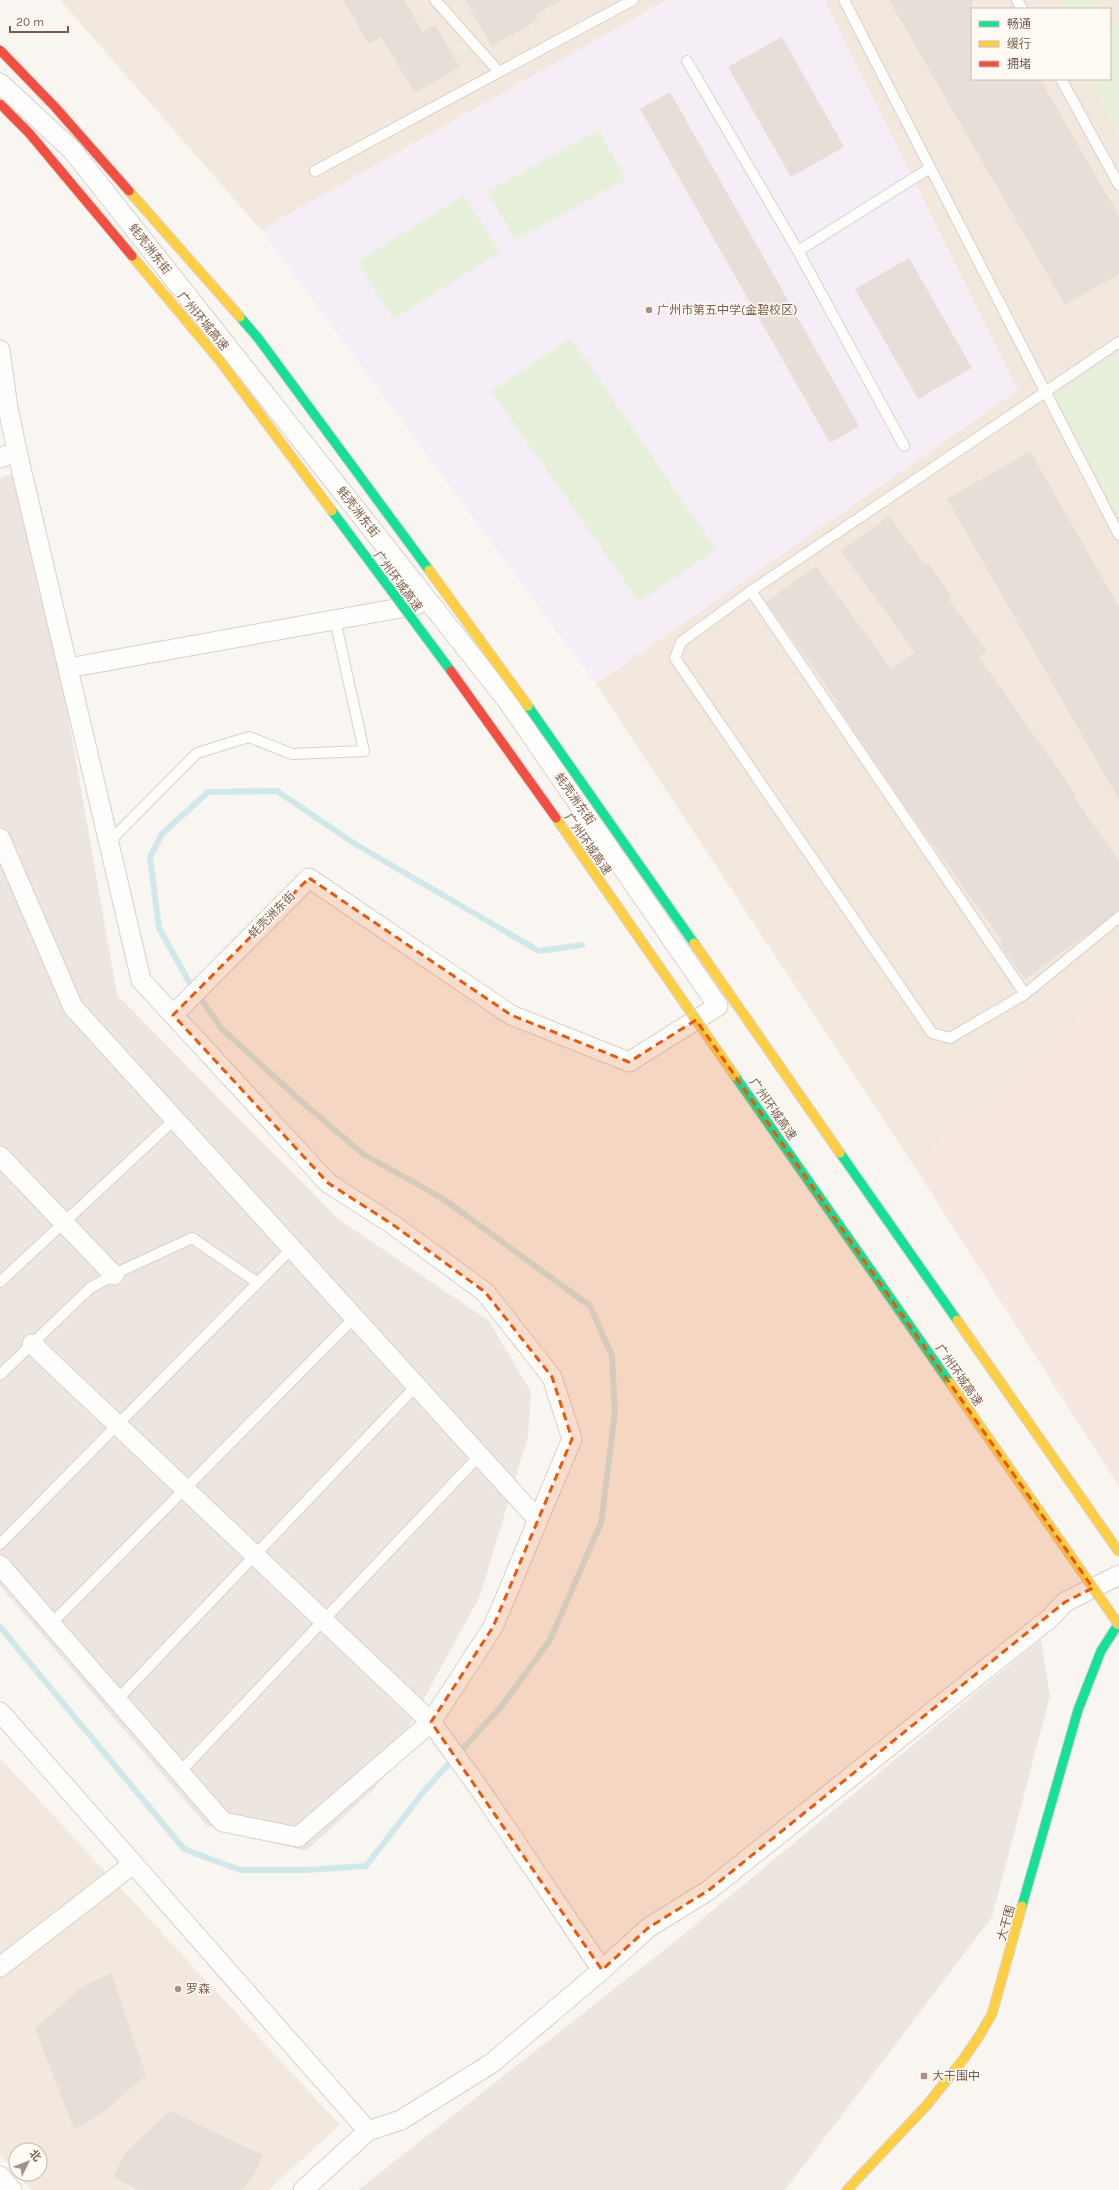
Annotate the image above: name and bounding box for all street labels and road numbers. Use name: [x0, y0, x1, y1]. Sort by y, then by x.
street label: 蚝壳洲东街: [126, 221, 174, 277]
street label: 广州环城高速: [174, 289, 232, 353]
street label: 蚝壳洲东街: [334, 484, 382, 540]
street label: 广州环城高速: [371, 548, 425, 614]
street label: 蚝壳洲东街: [552, 770, 598, 828]
street label: 广州环城高速: [562, 810, 614, 878]
street label: 蚝壳洲东街: [246, 889, 298, 941]
street label: 广州环城高速: [747, 1075, 799, 1143]
street label: 广州环城高速: [933, 1341, 985, 1409]
street label: 大干围: [994, 1904, 1018, 1942]

